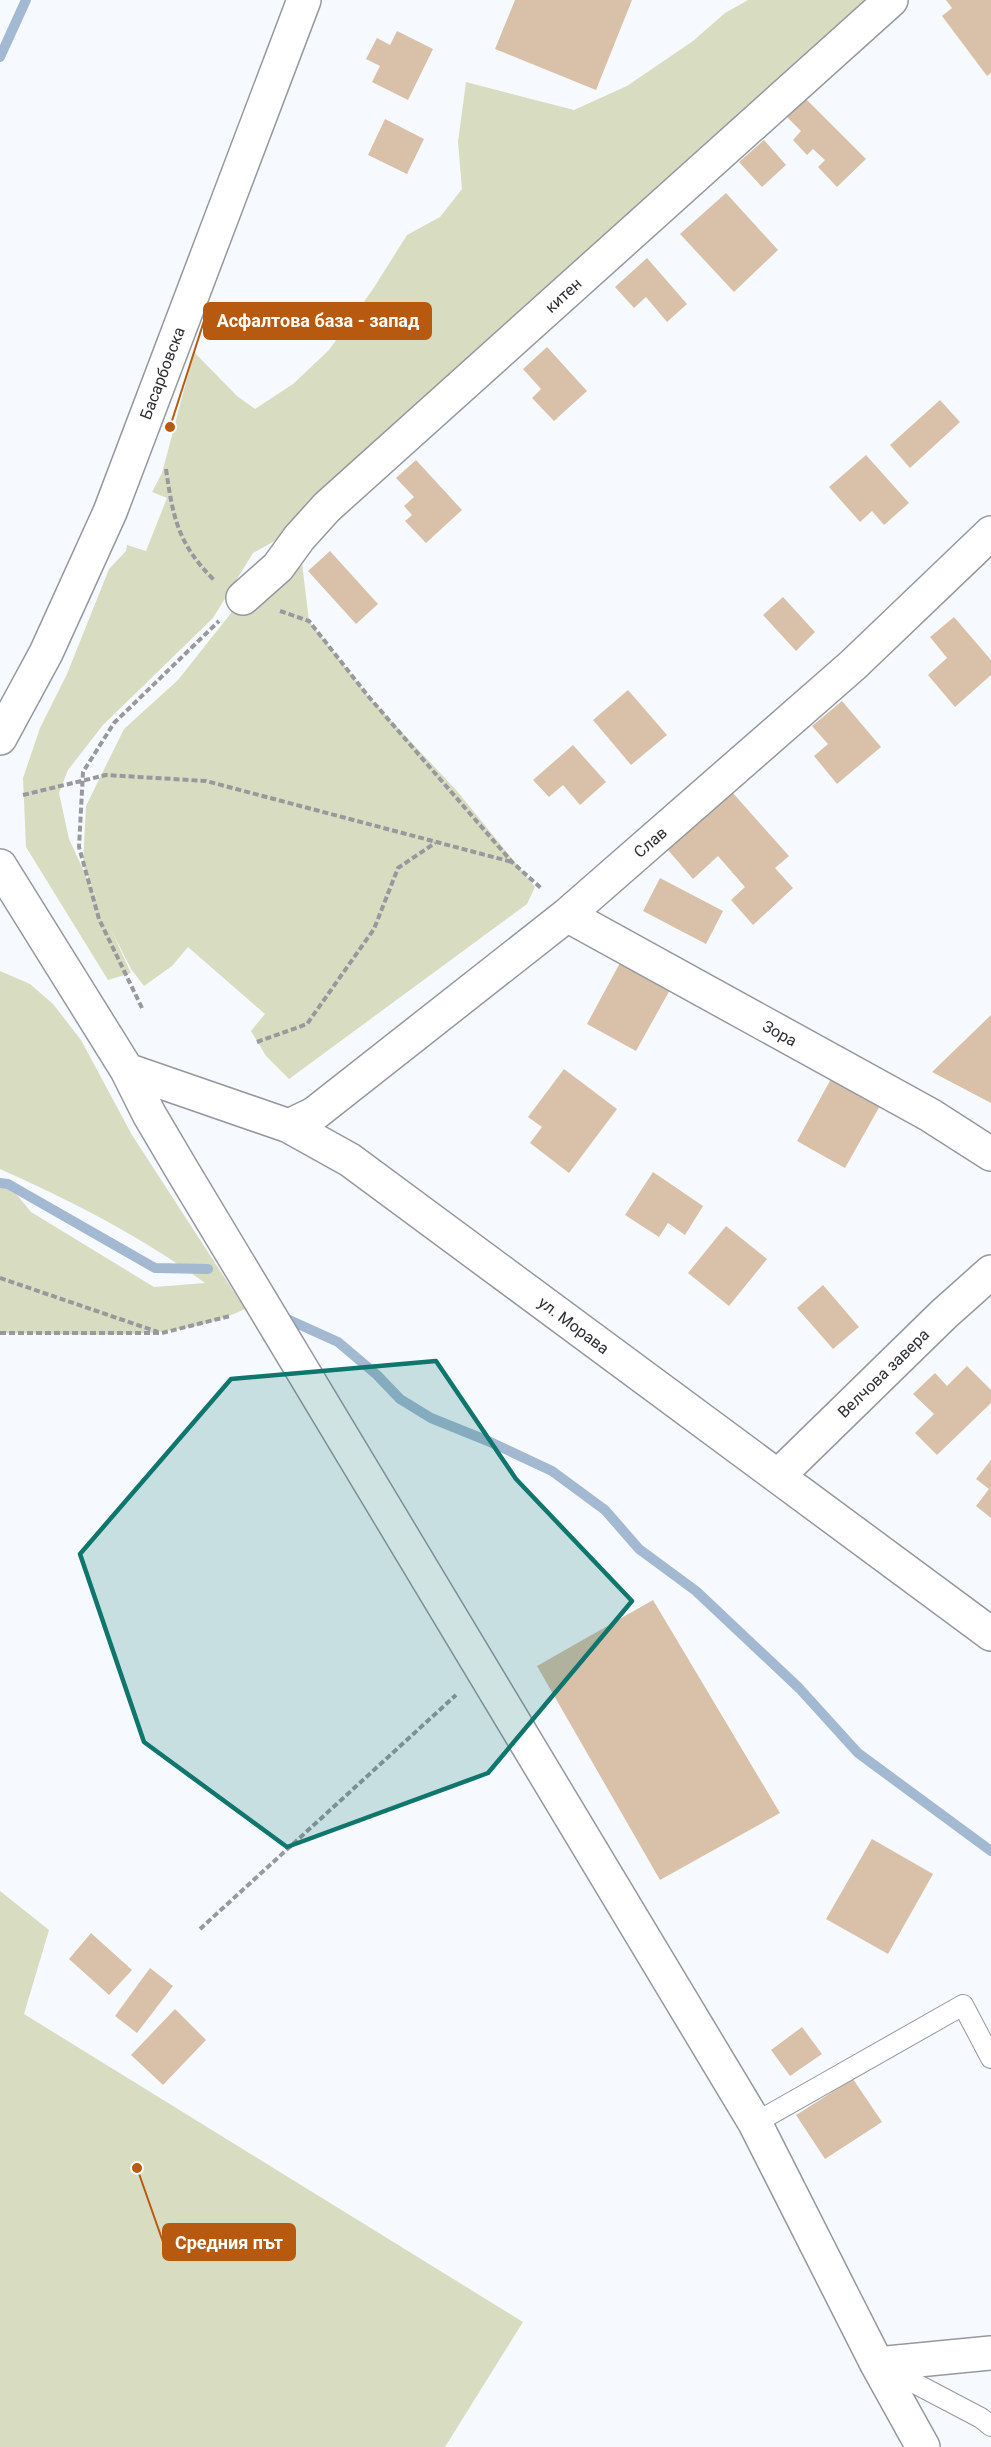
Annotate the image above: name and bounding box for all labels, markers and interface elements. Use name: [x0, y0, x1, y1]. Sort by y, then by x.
street label: китен: [541, 274, 586, 317]
callout: Асфалтова база - запад: [204, 303, 431, 339]
text: Асфалтова база - запад: [217, 310, 420, 331]
street label: Басарбовска: [136, 324, 189, 422]
street label: Слав: [630, 823, 671, 862]
street label: Зора: [759, 1016, 800, 1051]
street label: ул. Морава: [535, 1293, 613, 1358]
street label: Велчова завера: [834, 1325, 933, 1422]
callout: Средния път: [163, 2224, 295, 2260]
text: Средния път: [175, 2232, 283, 2253]

